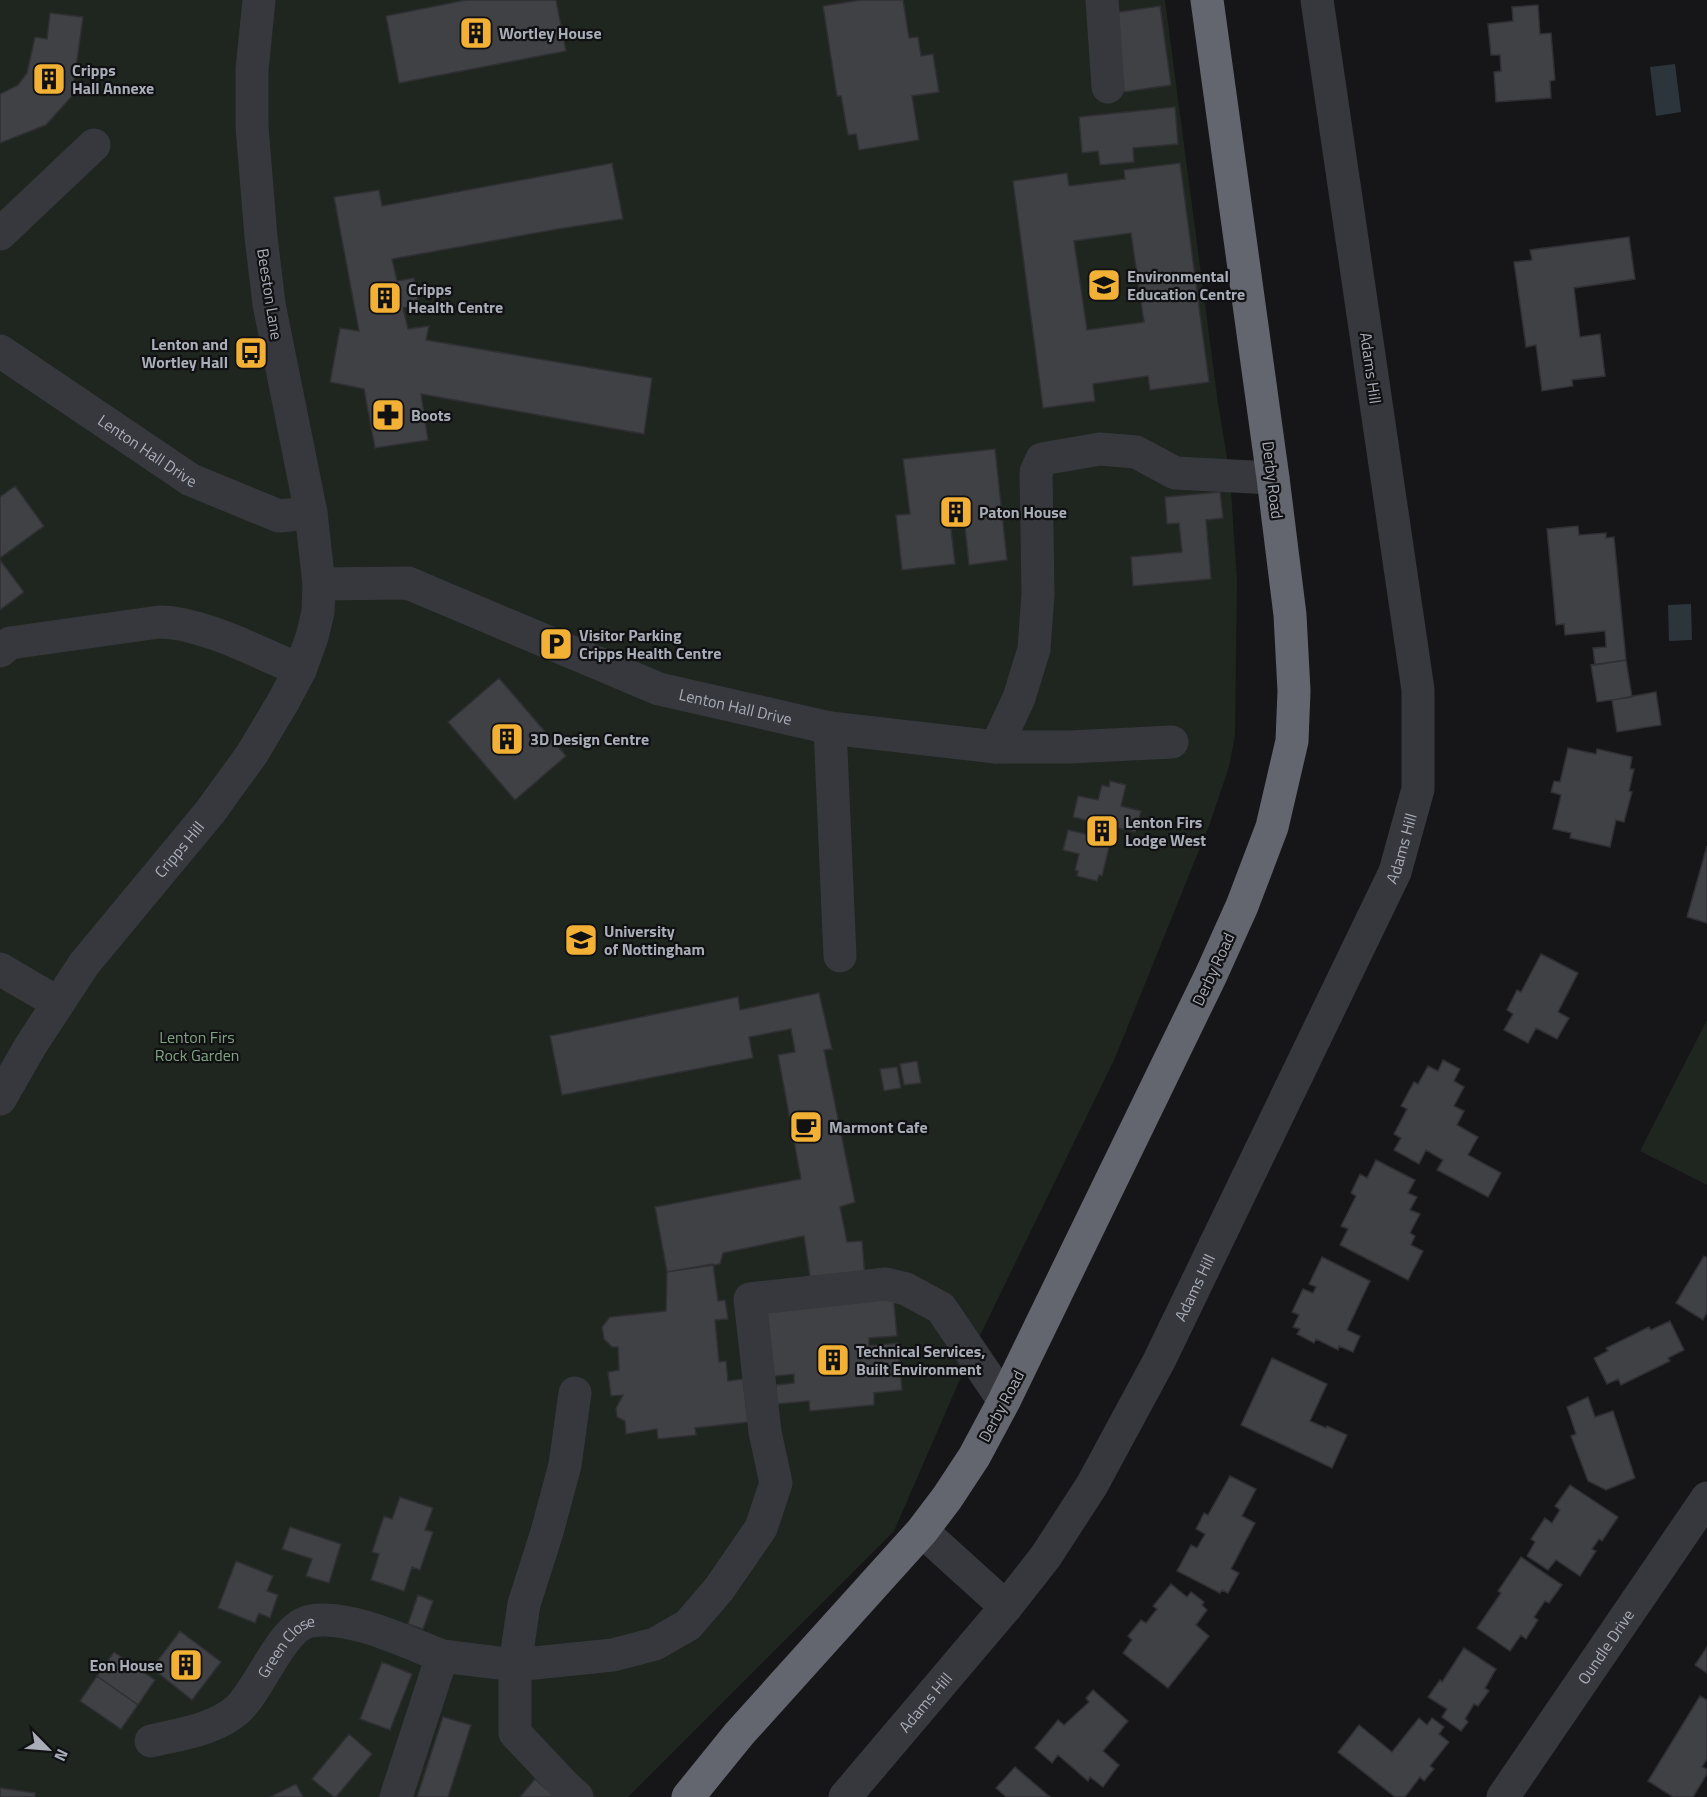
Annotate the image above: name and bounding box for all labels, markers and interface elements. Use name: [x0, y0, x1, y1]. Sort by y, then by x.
building icon: Wortley House: [458, 15, 494, 51]
place label: Wortley House: [499, 21, 602, 45]
place label: Cripps Hall Annexe: [72, 58, 154, 100]
building icon: Cripps Hall Annexe: [31, 61, 67, 97]
street label: Beeston Lane: [251, 247, 289, 341]
place label: Environmental Education Centre: [1127, 264, 1245, 306]
school or university icon: Environmental Education Centre: [1086, 267, 1122, 303]
place label: Cripps Health Centre: [408, 277, 503, 319]
building icon: Cripps Health Centre: [367, 280, 403, 316]
street label: Adams Hill: [1354, 331, 1388, 405]
place label: Lenton and Wortley Hall: [142, 332, 228, 374]
bus stop icon: Lenton and Wortley Hall: [233, 335, 269, 371]
pharmacy icon: Boots: [370, 397, 406, 433]
place label: Boots: [411, 403, 451, 427]
street label: Lenton Hall Drive: [93, 408, 200, 493]
street label: Derby Road: [1256, 440, 1290, 520]
building icon: Paton House: [938, 494, 974, 530]
place label: Paton House: [979, 500, 1067, 524]
place label: Visitor Parking Cripps Health Centre: [579, 623, 721, 665]
parking icon: Visitor Parking Cripps Health Centre: [538, 626, 574, 662]
street label: Lenton Hall Drive: [677, 682, 794, 731]
building icon: 3D Design Centre: [489, 721, 525, 757]
place label: 3D Design Centre: [530, 727, 649, 751]
place label: Lenton Firs Lodge West: [1125, 810, 1206, 852]
street label: Adams Hill: [1379, 810, 1423, 887]
building icon: Lenton Firs Lodge West: [1084, 813, 1120, 849]
street label: Cripps Hill: [148, 816, 210, 883]
place label: University of Nottingham: [604, 919, 705, 961]
school or university icon: University of Nottingham: [563, 922, 599, 958]
street label: Derby Road: [1186, 929, 1240, 1009]
park label: Lenton Firs Rock Garden: [155, 1025, 239, 1067]
cafe icon: Marmont Cafe: [788, 1109, 824, 1145]
place label: Marmont Cafe: [829, 1115, 928, 1139]
street label: Adams Hill: [1168, 1250, 1221, 1325]
place label: Technical Services, Built Environment: [856, 1339, 986, 1381]
building icon: Technical Services, Built Environment: [815, 1342, 851, 1378]
street label: Derby Road: [972, 1366, 1030, 1446]
street label: Oundle Drive: [1571, 1604, 1640, 1689]
street label: Green Close: [251, 1609, 316, 1683]
building icon: Eon House: [168, 1647, 204, 1683]
place label: Eon House: [90, 1653, 163, 1677]
street label: Adams Hill: [893, 1667, 958, 1738]
north arrow: [18, 1719, 78, 1779]
text: N: [48, 1745, 75, 1765]

